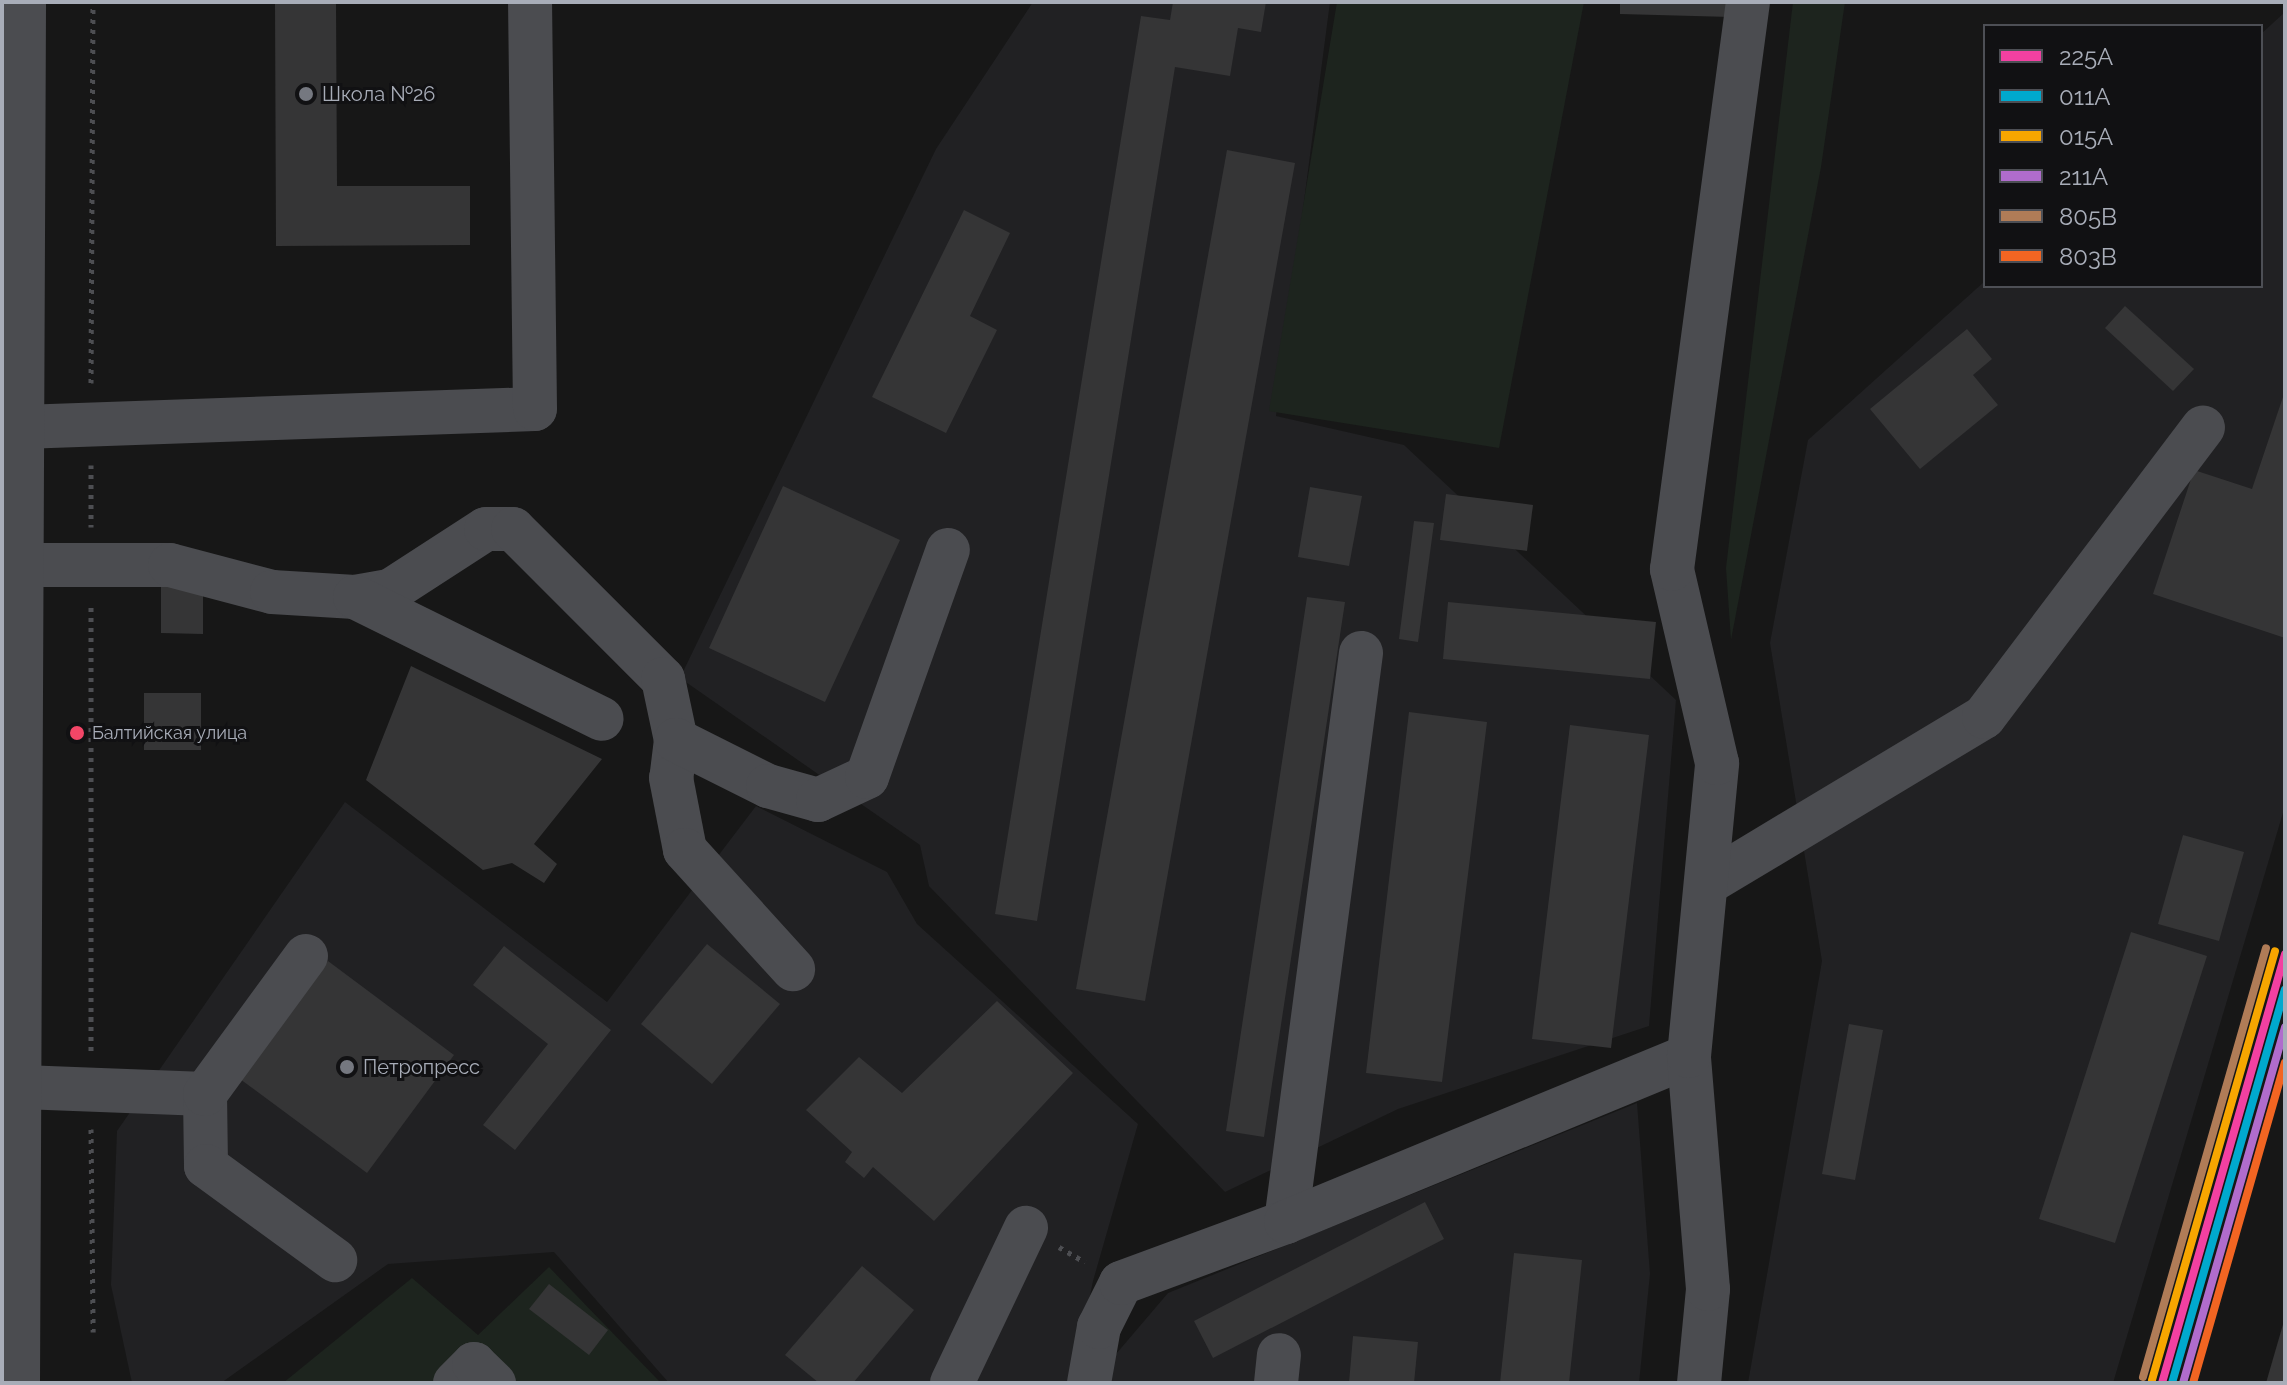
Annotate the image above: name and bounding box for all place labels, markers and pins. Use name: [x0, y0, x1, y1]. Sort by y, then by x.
place label: Школа №26: [322, 82, 435, 106]
marker: Школа №26: [297, 85, 315, 103]
place label: Балтийская улица: [92, 722, 248, 744]
marker: Балтийская улица: [69, 725, 85, 741]
place label: Петропресс: [363, 1055, 480, 1079]
marker: Петропресс: [338, 1058, 356, 1076]

